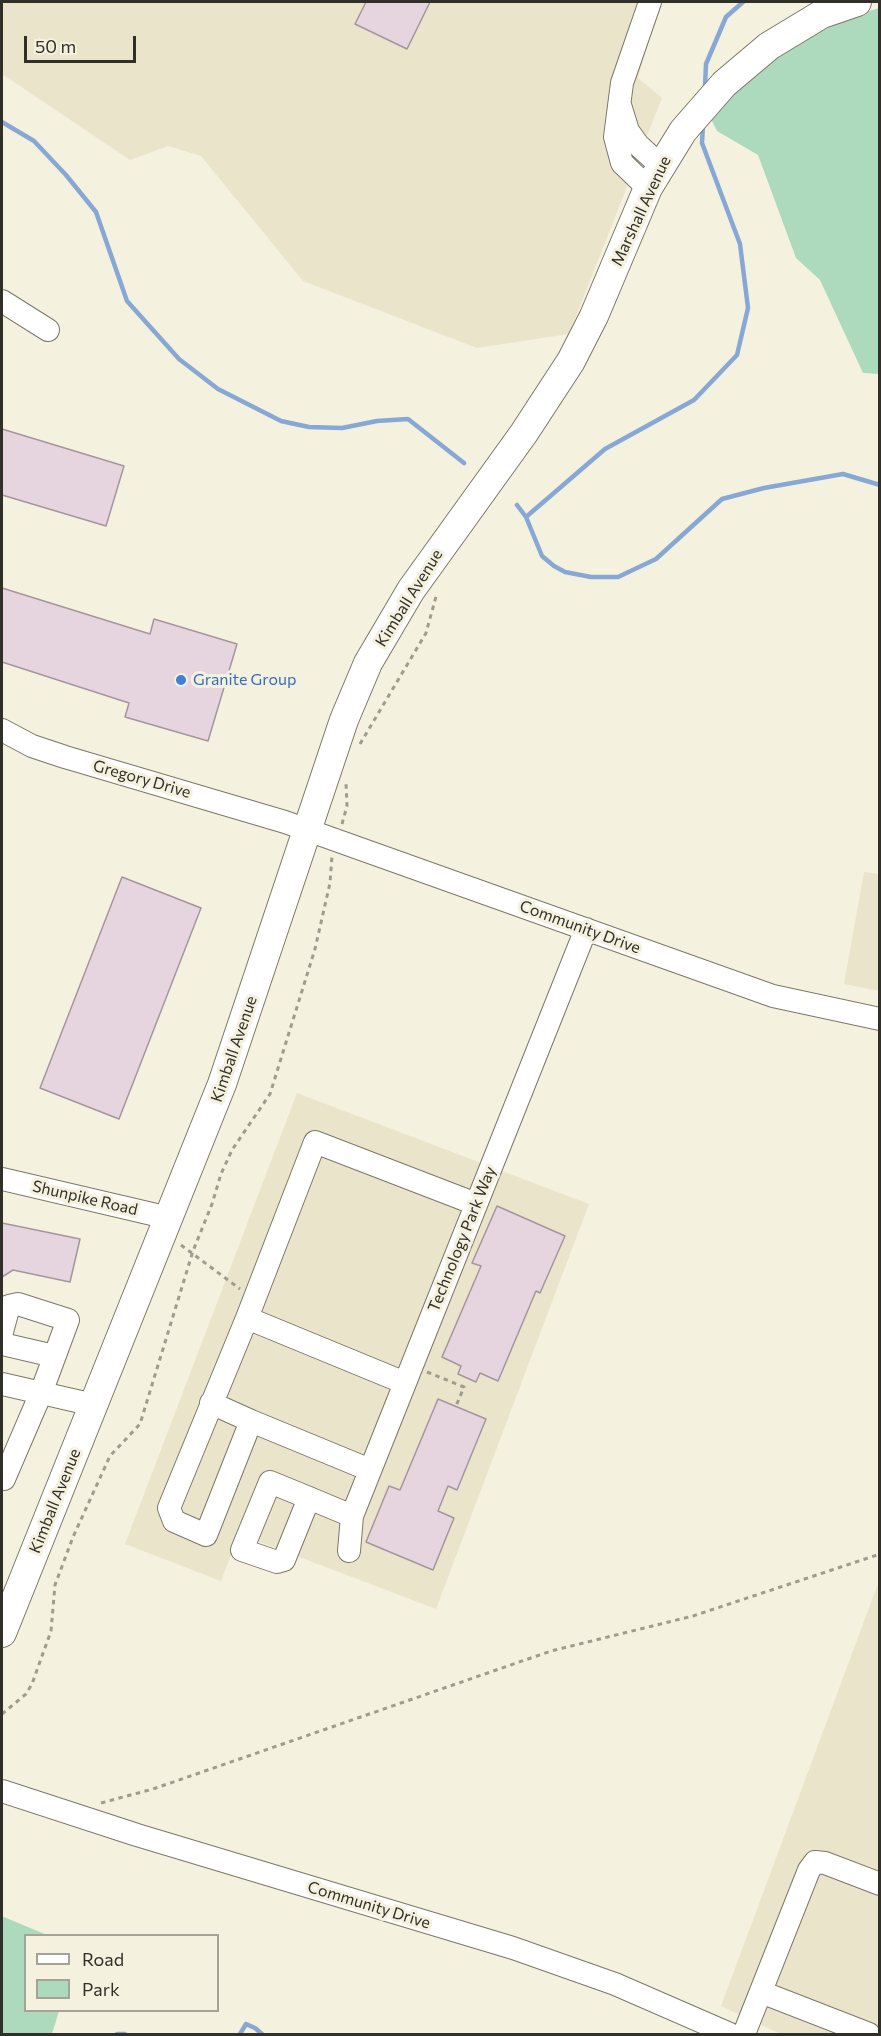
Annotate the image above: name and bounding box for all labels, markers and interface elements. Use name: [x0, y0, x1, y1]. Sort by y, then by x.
scale bar: [27, 24, 140, 62]
text: 50 m: [35, 35, 76, 57]
street label: Marshall Avenue: [607, 153, 675, 269]
street label: Kimball Avenue: [371, 546, 447, 650]
place label: Granite Group: [193, 670, 296, 690]
marker: Granite Group: [174, 673, 188, 687]
street label: Gregory Drive: [91, 756, 193, 802]
street label: Community Drive: [517, 896, 643, 958]
street label: Kimball Avenue: [207, 993, 261, 1105]
street label: Technology Park Way: [424, 1163, 500, 1315]
street label: Shunpike Road: [31, 1177, 139, 1219]
street label: Kimball Avenue: [25, 1446, 85, 1556]
street label: Community Drive: [305, 1877, 433, 1933]
legend: [24, 1934, 219, 2012]
text: Road: [82, 1948, 124, 1970]
text: Park: [82, 1978, 120, 2000]

